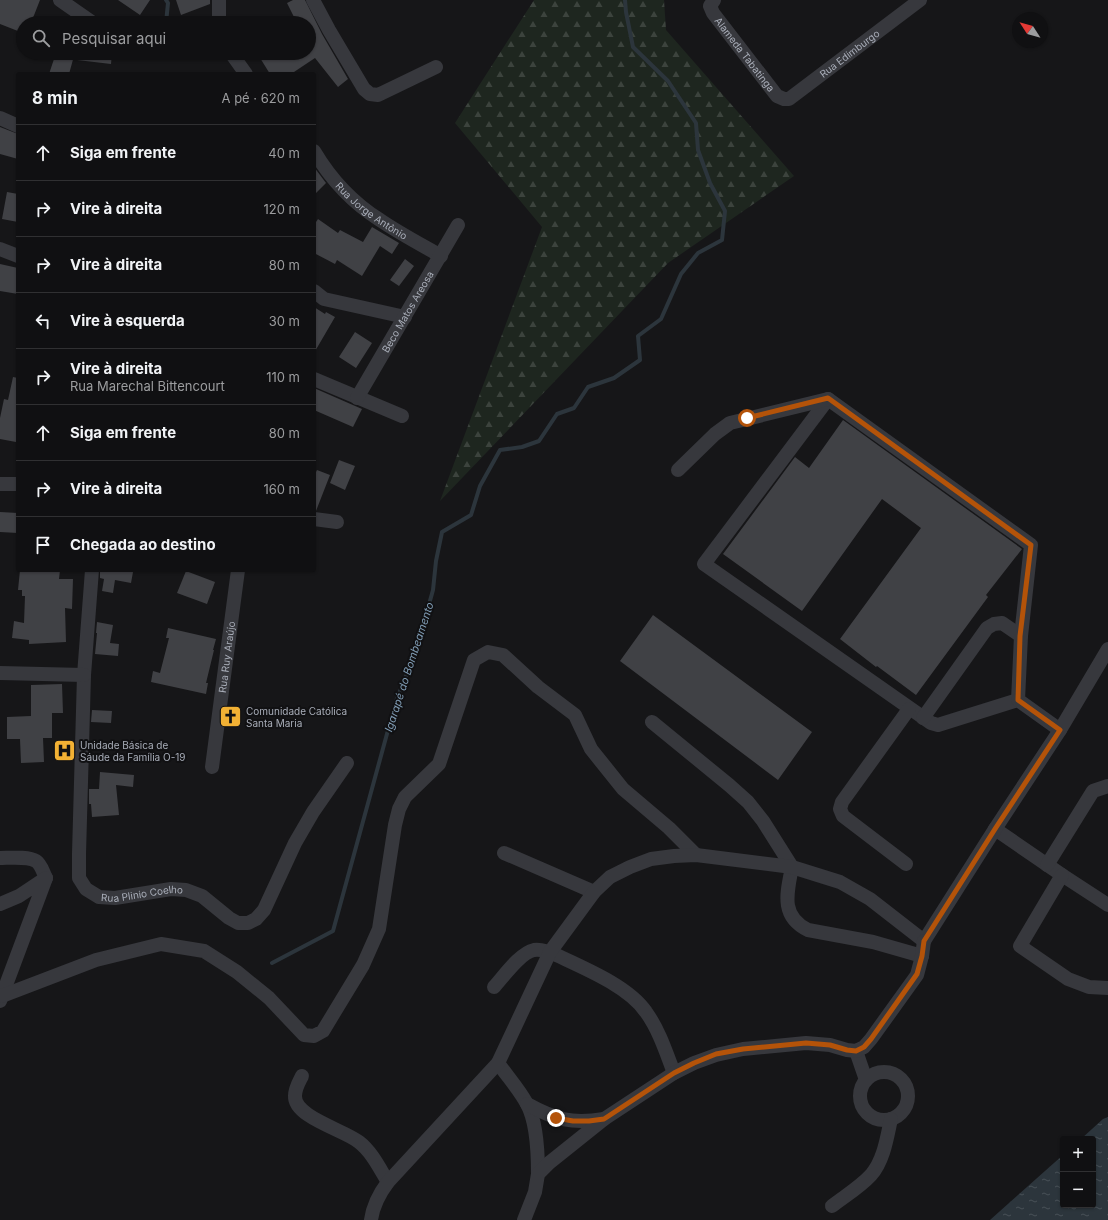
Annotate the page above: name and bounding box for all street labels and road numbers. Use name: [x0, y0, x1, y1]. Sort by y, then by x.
street label: Alameda Tabatinga: [712, 15, 777, 94]
street label: Rua Edimburgo: [817, 27, 882, 80]
street label: Rua Jorge Antônio: [333, 180, 410, 242]
street label: Beco Matos Areosa: [379, 269, 436, 354]
street label: Rua Ruy Araújo: [216, 620, 237, 694]
street label: Rua Plinio Coelho: [101, 883, 183, 904]

